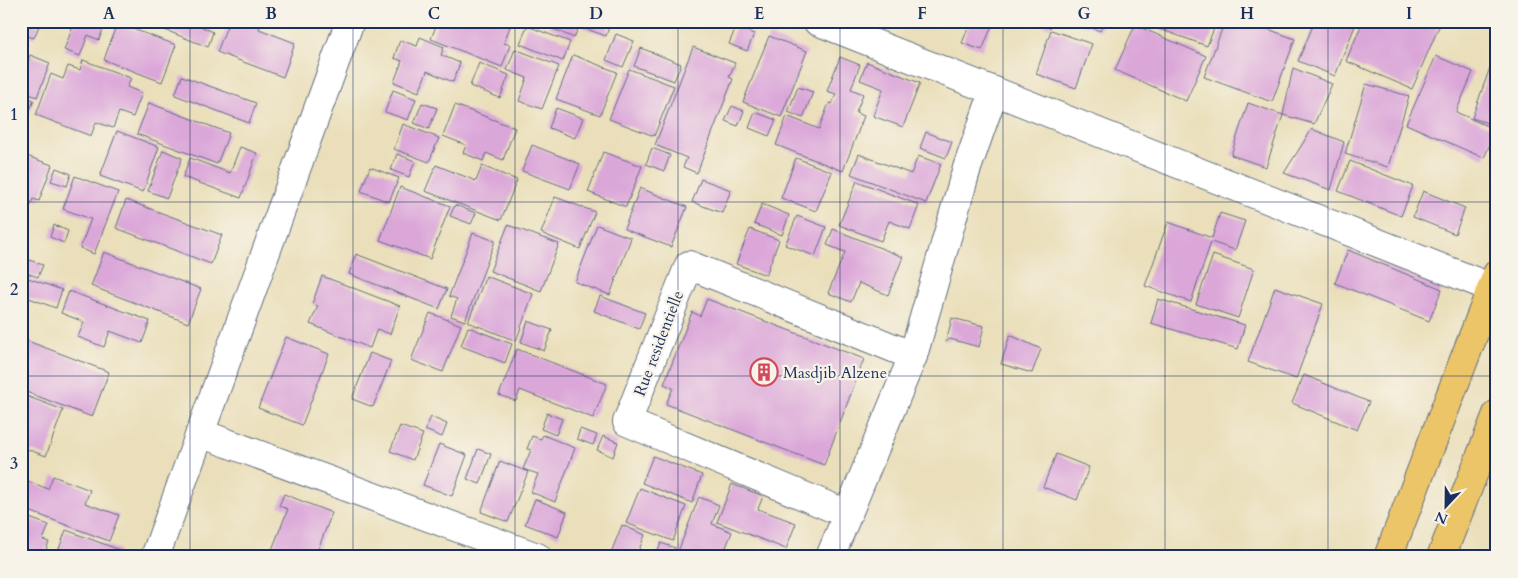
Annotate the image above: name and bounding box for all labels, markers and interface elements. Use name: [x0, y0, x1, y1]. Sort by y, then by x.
text: A: [103, 3, 115, 25]
text: B: [265, 3, 277, 25]
text: C: [428, 3, 440, 25]
text: D: [589, 3, 603, 25]
text: E: [754, 3, 764, 25]
text: F: [917, 3, 927, 25]
text: G: [1077, 3, 1091, 25]
text: H: [1240, 3, 1254, 25]
text: I: [1406, 3, 1412, 25]
text: 1: [10, 104, 18, 126]
text: 2: [10, 279, 18, 301]
street label: Rue residentielle: [629, 287, 689, 399]
building icon: Masdjib Alzene: [749, 357, 779, 387]
place label: Masdjib Alzene: [783, 362, 887, 384]
text: 3: [10, 453, 18, 475]
north arrow: [1420, 480, 1470, 530]
text: N: [1432, 507, 1451, 529]

